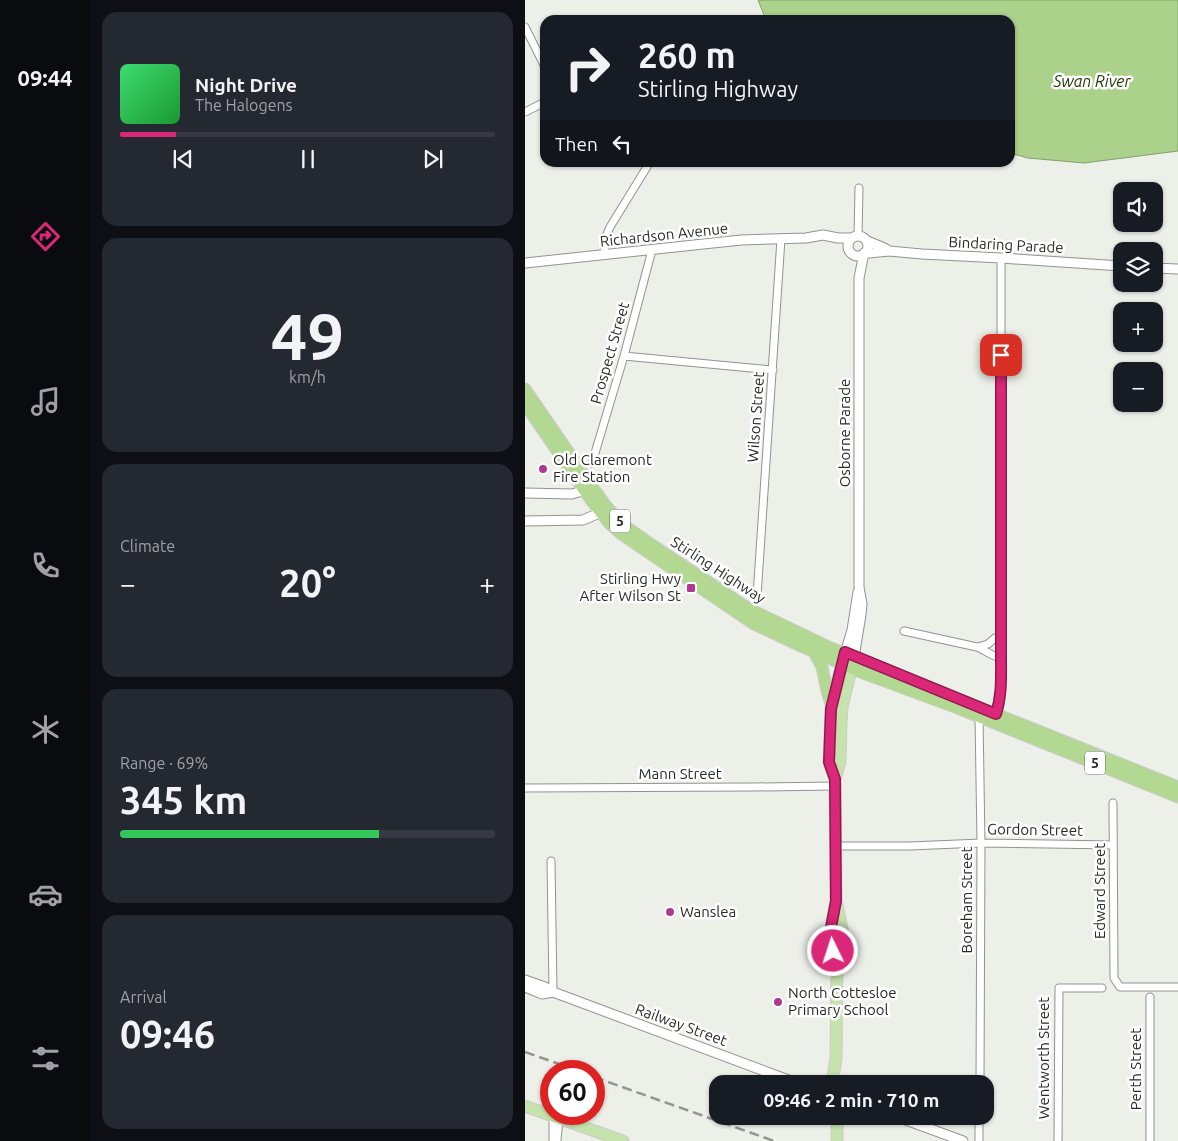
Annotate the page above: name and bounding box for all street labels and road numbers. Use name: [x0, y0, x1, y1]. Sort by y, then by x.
street label: Richardson Avenue: [599, 219, 729, 250]
street label: Bindaring Parade: [948, 233, 1064, 256]
street label: Prospect Street: [587, 300, 632, 406]
street label: Wilson Street: [744, 371, 767, 463]
street label: Osborne Parade: [836, 379, 853, 487]
road number: 5: [610, 510, 630, 532]
street label: Stirling Highway: [668, 533, 769, 606]
road number: 5: [1085, 751, 1105, 774]
street label: Mann Street: [638, 765, 722, 782]
street label: Gordon Street: [987, 820, 1083, 839]
street label: Edward Street: [1091, 843, 1108, 939]
street label: Boreham Street: [958, 847, 975, 953]
street label: Wentworth Street: [1035, 997, 1052, 1119]
street label: Railway Street: [633, 1000, 729, 1049]
street label: Perth Street: [1127, 1028, 1144, 1110]

